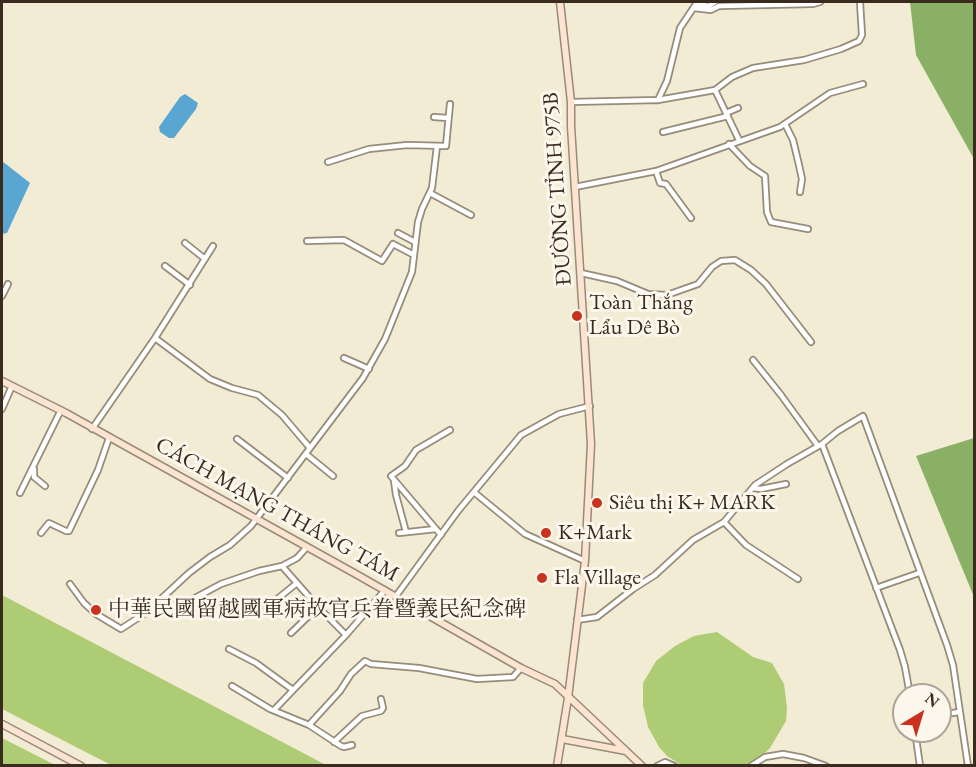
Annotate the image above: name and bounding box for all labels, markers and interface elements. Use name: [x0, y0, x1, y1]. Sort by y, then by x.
street label: ĐƯỜNG TỈNH 975B: [538, 91, 578, 287]
place label: Toàn Thắng Lẩu Dê Bò: [589, 290, 693, 342]
marker: Toàn Thắng Lẩu Dê Bò: [570, 309, 584, 323]
street label: CÁCH MẠNG THÁNG TÁM: [151, 432, 403, 588]
place label: Siêu thị K+ MARK: [609, 490, 775, 516]
marker: Siêu thị K+ MARK: [590, 496, 604, 510]
place label: K+Mark: [558, 520, 632, 546]
marker: K+Mark: [539, 526, 553, 540]
place label: Fla Village: [554, 565, 641, 591]
marker: Fla Village: [535, 571, 549, 585]
place label: 中華民國留越國軍病故官兵眷暨義民紀念碑: [108, 597, 526, 623]
marker: 中華民國留越國軍病故官兵眷暨義民紀念碑: [89, 603, 103, 617]
north arrow: [892, 683, 952, 743]
text: N: [921, 688, 944, 712]

